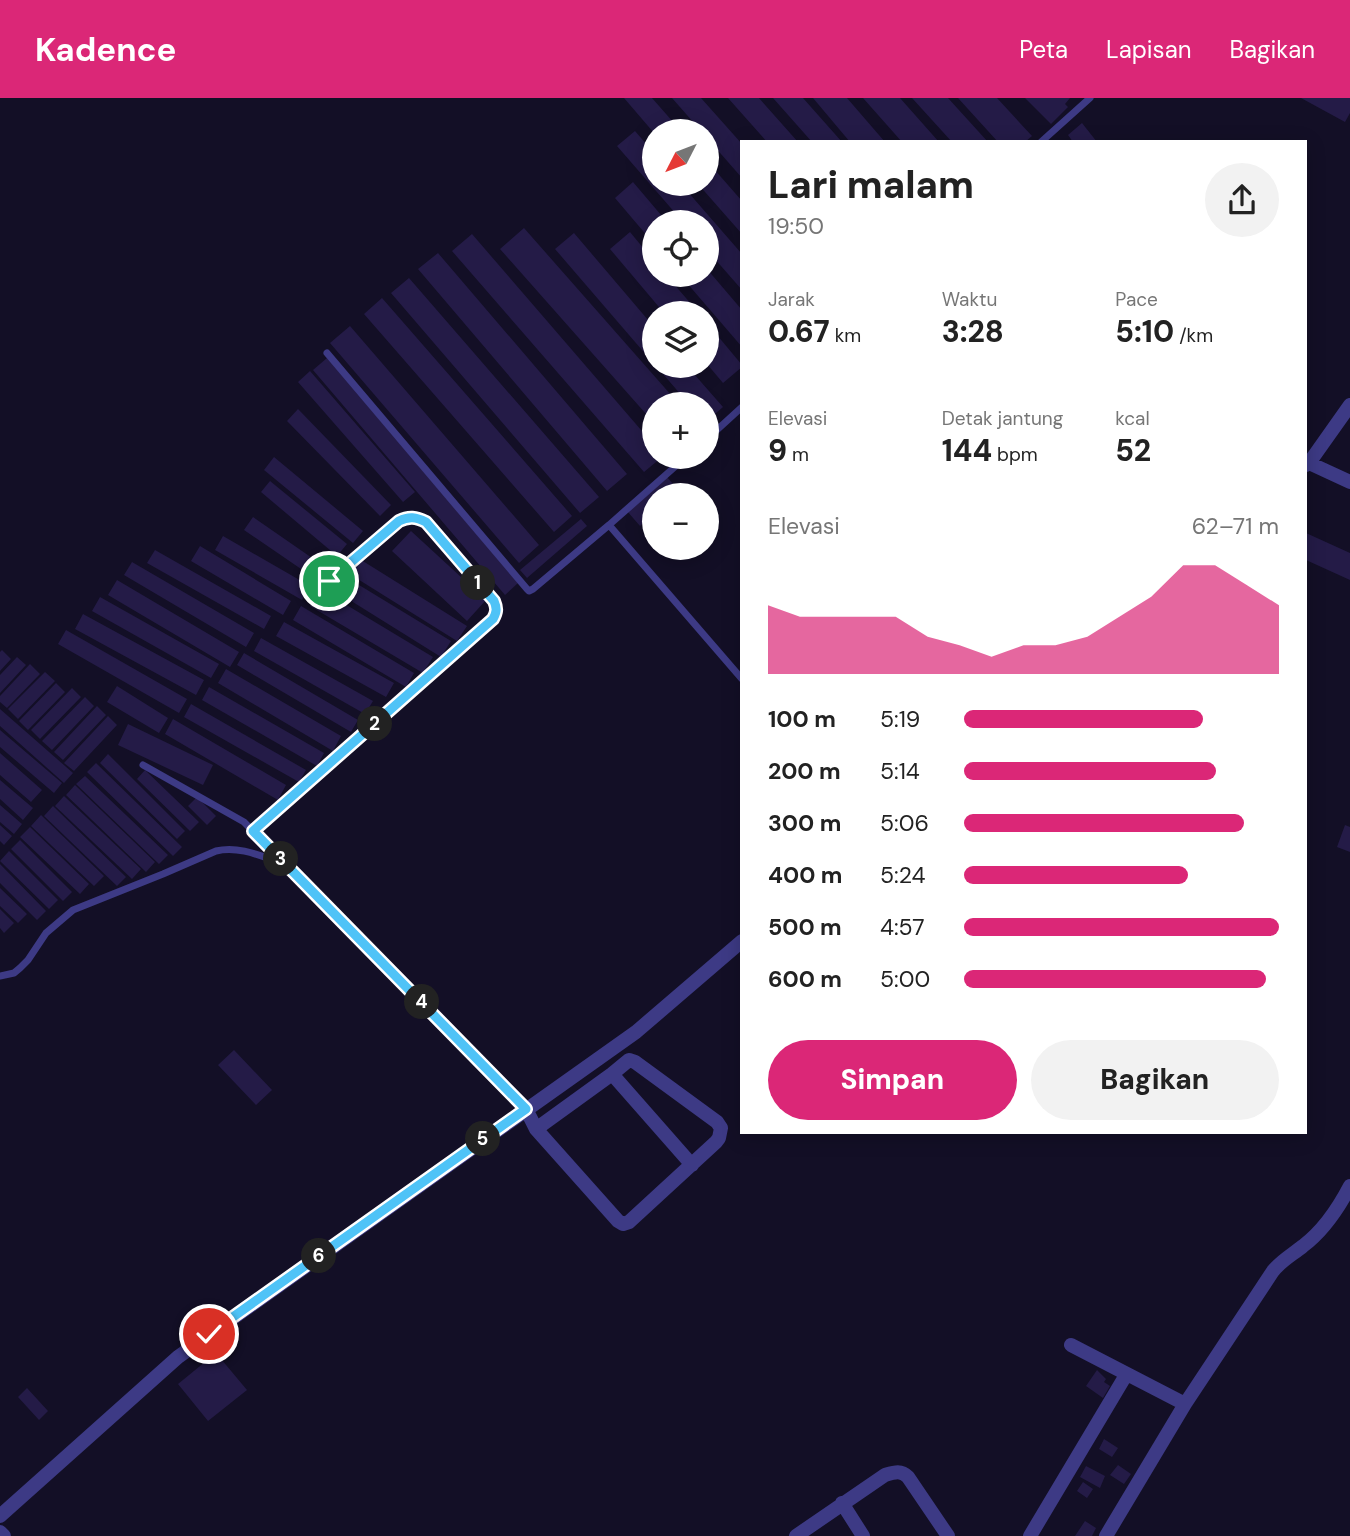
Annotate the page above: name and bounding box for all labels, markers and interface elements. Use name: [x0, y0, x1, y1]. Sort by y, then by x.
text: Kadence: [35, 28, 176, 71]
text: Peta: [1019, 34, 1068, 65]
text: Lapisan: [1106, 34, 1191, 65]
text: Bagikan: [1229, 34, 1315, 65]
north arrow: [642, 119, 719, 196]
map controls: [642, 119, 719, 560]
text: Lari malam: [768, 160, 974, 210]
button: share: [1205, 163, 1279, 237]
button: locate: [642, 210, 719, 287]
text: 19:50: [768, 211, 824, 241]
text: Jarak: [768, 287, 815, 312]
text: Waktu: [942, 287, 997, 312]
text: Pace: [1115, 287, 1158, 312]
button: layers: [642, 301, 719, 378]
text: 0.67: [768, 312, 830, 351]
text: 3:28: [942, 312, 1004, 351]
text: 5:10: [1115, 312, 1174, 351]
text: km: [830, 323, 861, 348]
text: /km: [1174, 323, 1213, 348]
button: +: [642, 392, 719, 469]
text: Elevasi: [768, 406, 827, 431]
text: Detak jantung: [942, 406, 1063, 431]
text: kcal: [1115, 406, 1150, 431]
text: 9: [768, 431, 787, 470]
text: 144: [942, 431, 992, 470]
text: 52: [1115, 431, 1151, 470]
text: m: [787, 442, 809, 467]
text: bpm: [992, 442, 1038, 467]
button: −: [642, 483, 719, 560]
text: Elevasi: [768, 511, 840, 541]
text: 62–71 m: [1192, 511, 1279, 541]
pin: [299, 551, 359, 611]
icon: arrive: [310, 562, 348, 600]
pin: 1: [461, 566, 496, 601]
text: 1: [474, 570, 481, 595]
text: 100 m: [768, 704, 836, 734]
text: 5:19: [880, 704, 920, 734]
pin: 2: [358, 706, 392, 742]
text: 2: [369, 711, 380, 736]
text: 200 m: [768, 756, 841, 786]
text: 5:14: [880, 756, 920, 786]
text: 300 m: [768, 808, 841, 838]
text: 5:06: [880, 808, 929, 838]
pin: 3: [264, 842, 298, 876]
text: 3: [275, 846, 286, 871]
text: 400 m: [768, 860, 842, 890]
text: 5:24: [880, 860, 926, 890]
text: 500 m: [768, 912, 842, 942]
text: 4:57: [880, 912, 925, 942]
text: 600 m: [768, 964, 842, 994]
text: 5:00: [880, 964, 930, 994]
pin: 4: [404, 984, 440, 1020]
text: 4: [415, 989, 428, 1014]
button: Simpan: [768, 1040, 1017, 1120]
button: Bagikan: [1031, 1040, 1279, 1120]
pin: 5: [466, 1122, 500, 1156]
text: 5: [477, 1126, 488, 1151]
pin: 6: [302, 1238, 336, 1274]
text: 6: [312, 1243, 325, 1268]
pin: [179, 1304, 239, 1364]
icon: check: [190, 1315, 228, 1353]

